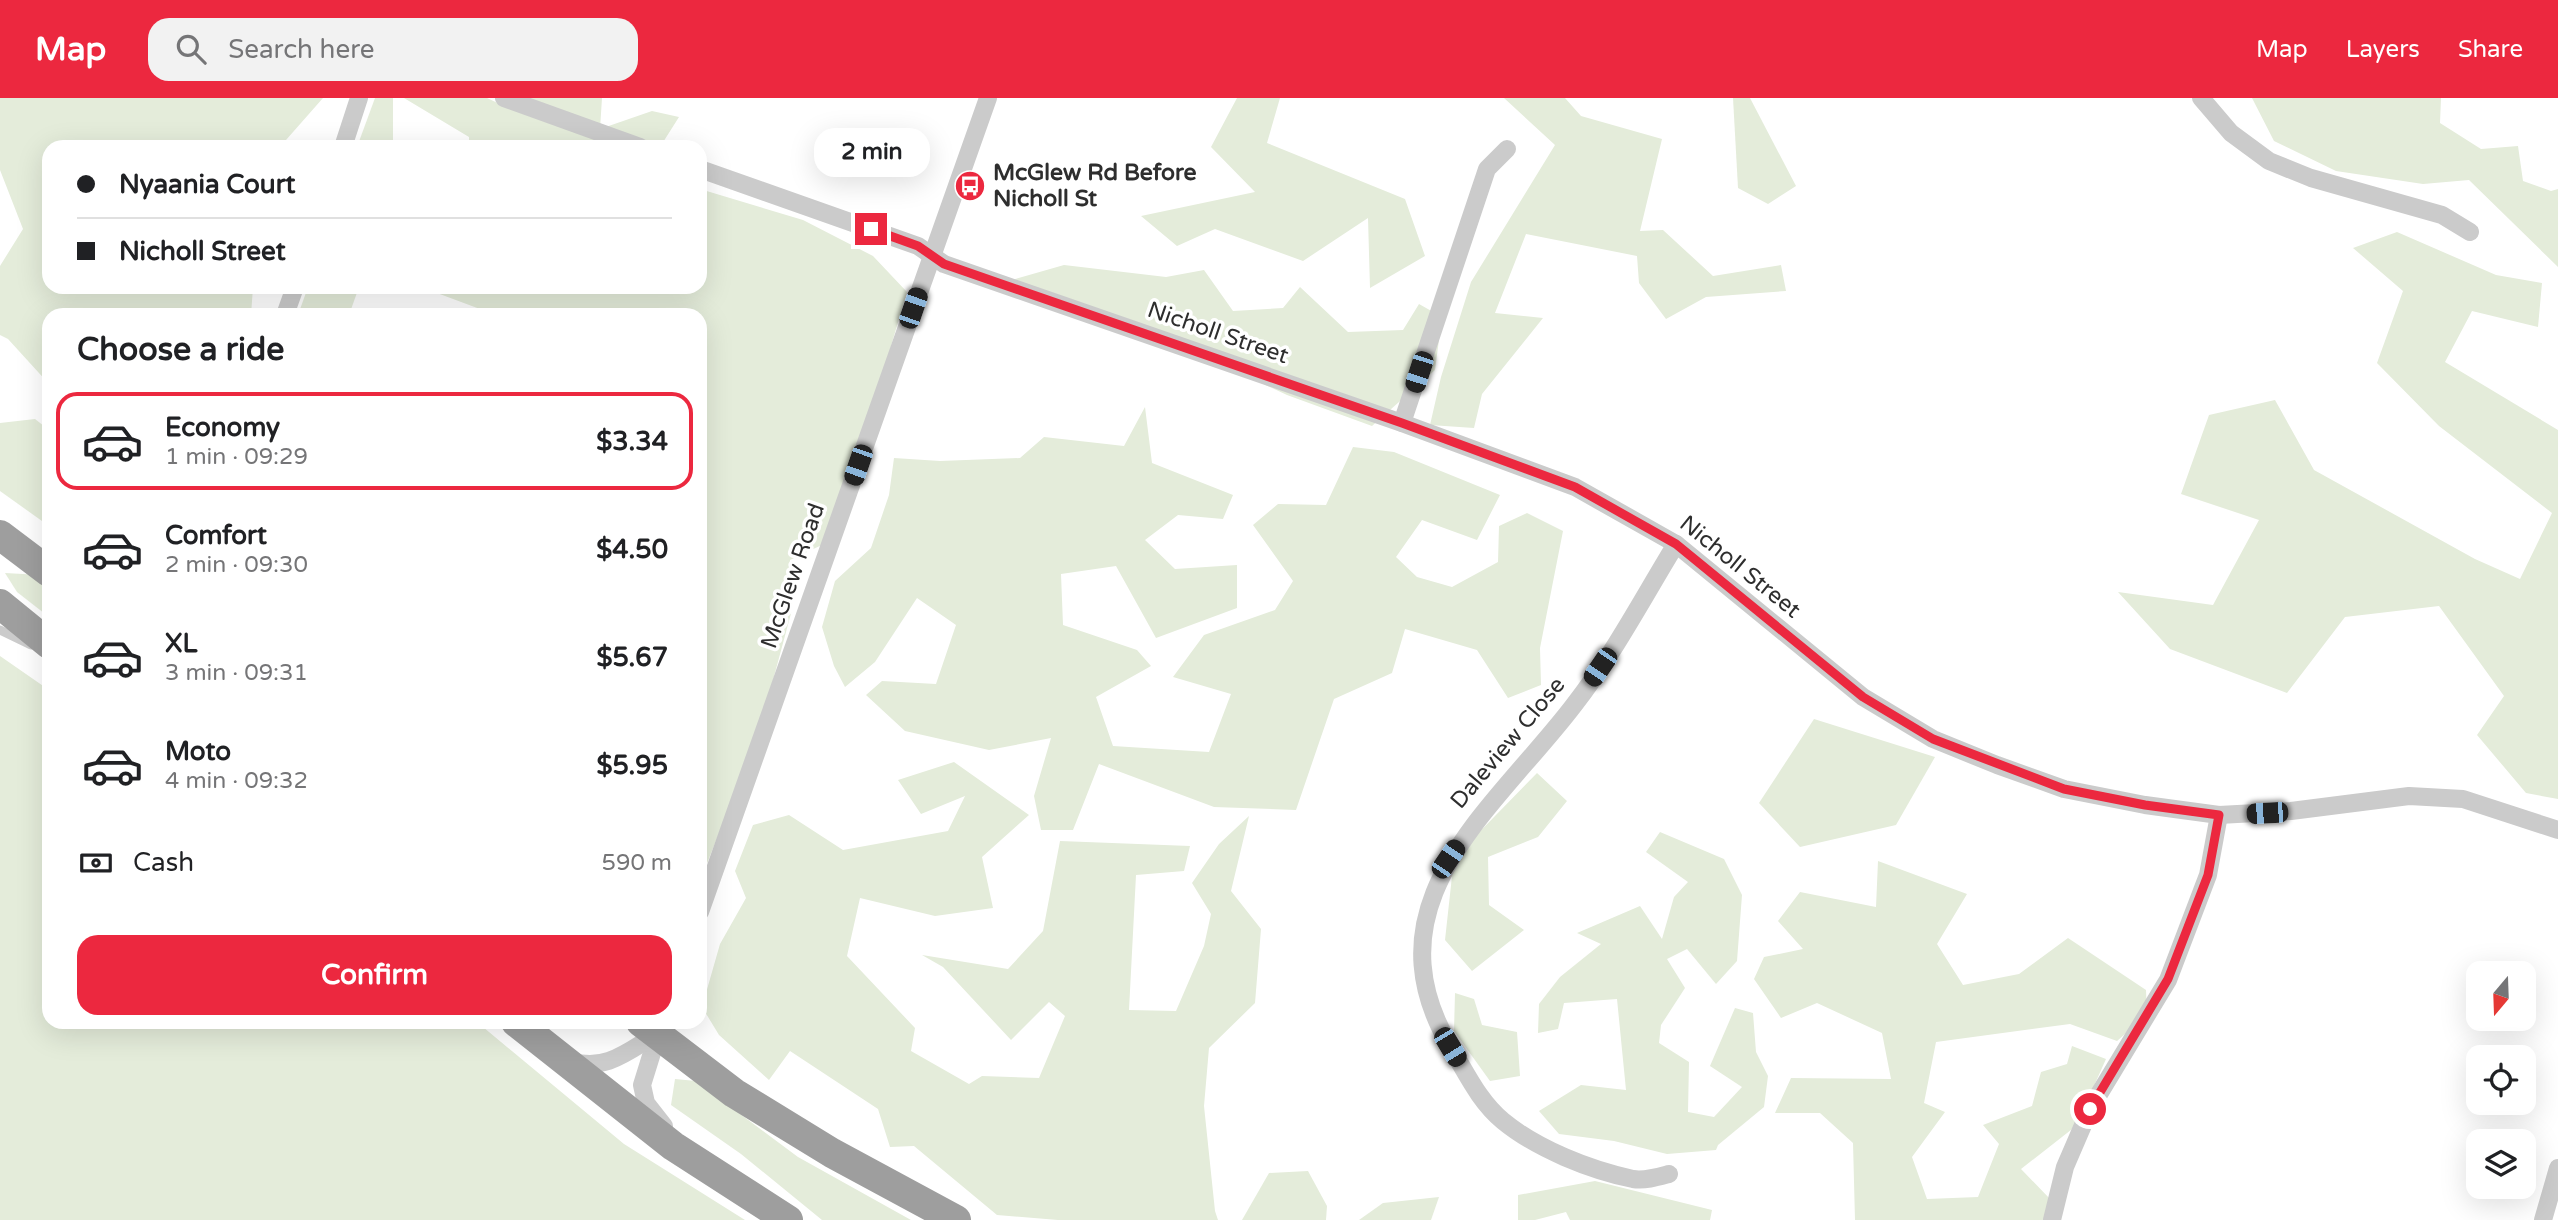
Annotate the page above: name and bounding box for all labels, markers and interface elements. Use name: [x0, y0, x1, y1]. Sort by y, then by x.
search box: [148, 18, 638, 81]
text: Map: [35, 30, 106, 69]
icon: search: [172, 30, 210, 68]
text: Search here: [228, 34, 374, 65]
text: Map: [2256, 35, 2308, 64]
text: Layers: [2346, 35, 2420, 64]
text: Share: [2458, 35, 2523, 64]
callout: 2 min: [813, 128, 929, 176]
text: 2 min: [841, 138, 903, 166]
place label: McGlew Rd Before Nicholl St: [993, 159, 1196, 213]
text: Nyaania Court: [119, 169, 296, 200]
bus stop icon: McGlew Rd Before Nicholl St: [953, 169, 987, 203]
route end: [855, 213, 887, 245]
text: Nicholl Street: [119, 236, 286, 267]
car: [897, 285, 930, 331]
street label: Nicholl Street: [1144, 296, 1292, 370]
text: Choose a ride: [77, 331, 284, 369]
car: [1403, 349, 1436, 395]
icon: car: [81, 410, 144, 473]
text: Economy: [165, 412, 280, 443]
text: $3.34: [596, 426, 668, 457]
car: [842, 442, 875, 488]
text: 1 min · 09:29: [165, 443, 308, 471]
street label: McGlew Road: [755, 500, 831, 652]
street label: Nicholl Street: [1674, 510, 1806, 624]
icon: car: [81, 518, 144, 581]
text: Comfort: [165, 520, 267, 551]
text: $4.50: [596, 534, 668, 565]
text: 2 min · 09:30: [165, 551, 308, 579]
icon: car: [81, 626, 144, 689]
text: XL: [165, 628, 197, 659]
text: $5.67: [596, 642, 668, 673]
car: [1580, 644, 1621, 690]
text: 3 min · 09:31: [165, 659, 308, 687]
street label: Daleview Close: [1445, 671, 1571, 815]
icon: car: [81, 734, 144, 797]
text: Moto: [165, 736, 231, 767]
text: $5.95: [596, 750, 668, 781]
text: 4 min · 09:32: [165, 767, 308, 795]
car: [2246, 801, 2289, 825]
car: [1428, 836, 1469, 882]
icon: cash: [77, 844, 115, 882]
text: Cash: [133, 847, 194, 878]
text: 590 m: [602, 849, 672, 877]
button: Confirm: [77, 935, 672, 1015]
north arrow: [2466, 961, 2536, 1031]
map controls: [2466, 961, 2536, 1199]
car: [1431, 1024, 1470, 1070]
button: locate: [2466, 1045, 2536, 1115]
route start: [2074, 1093, 2106, 1125]
button: layers: [2466, 1129, 2536, 1199]

